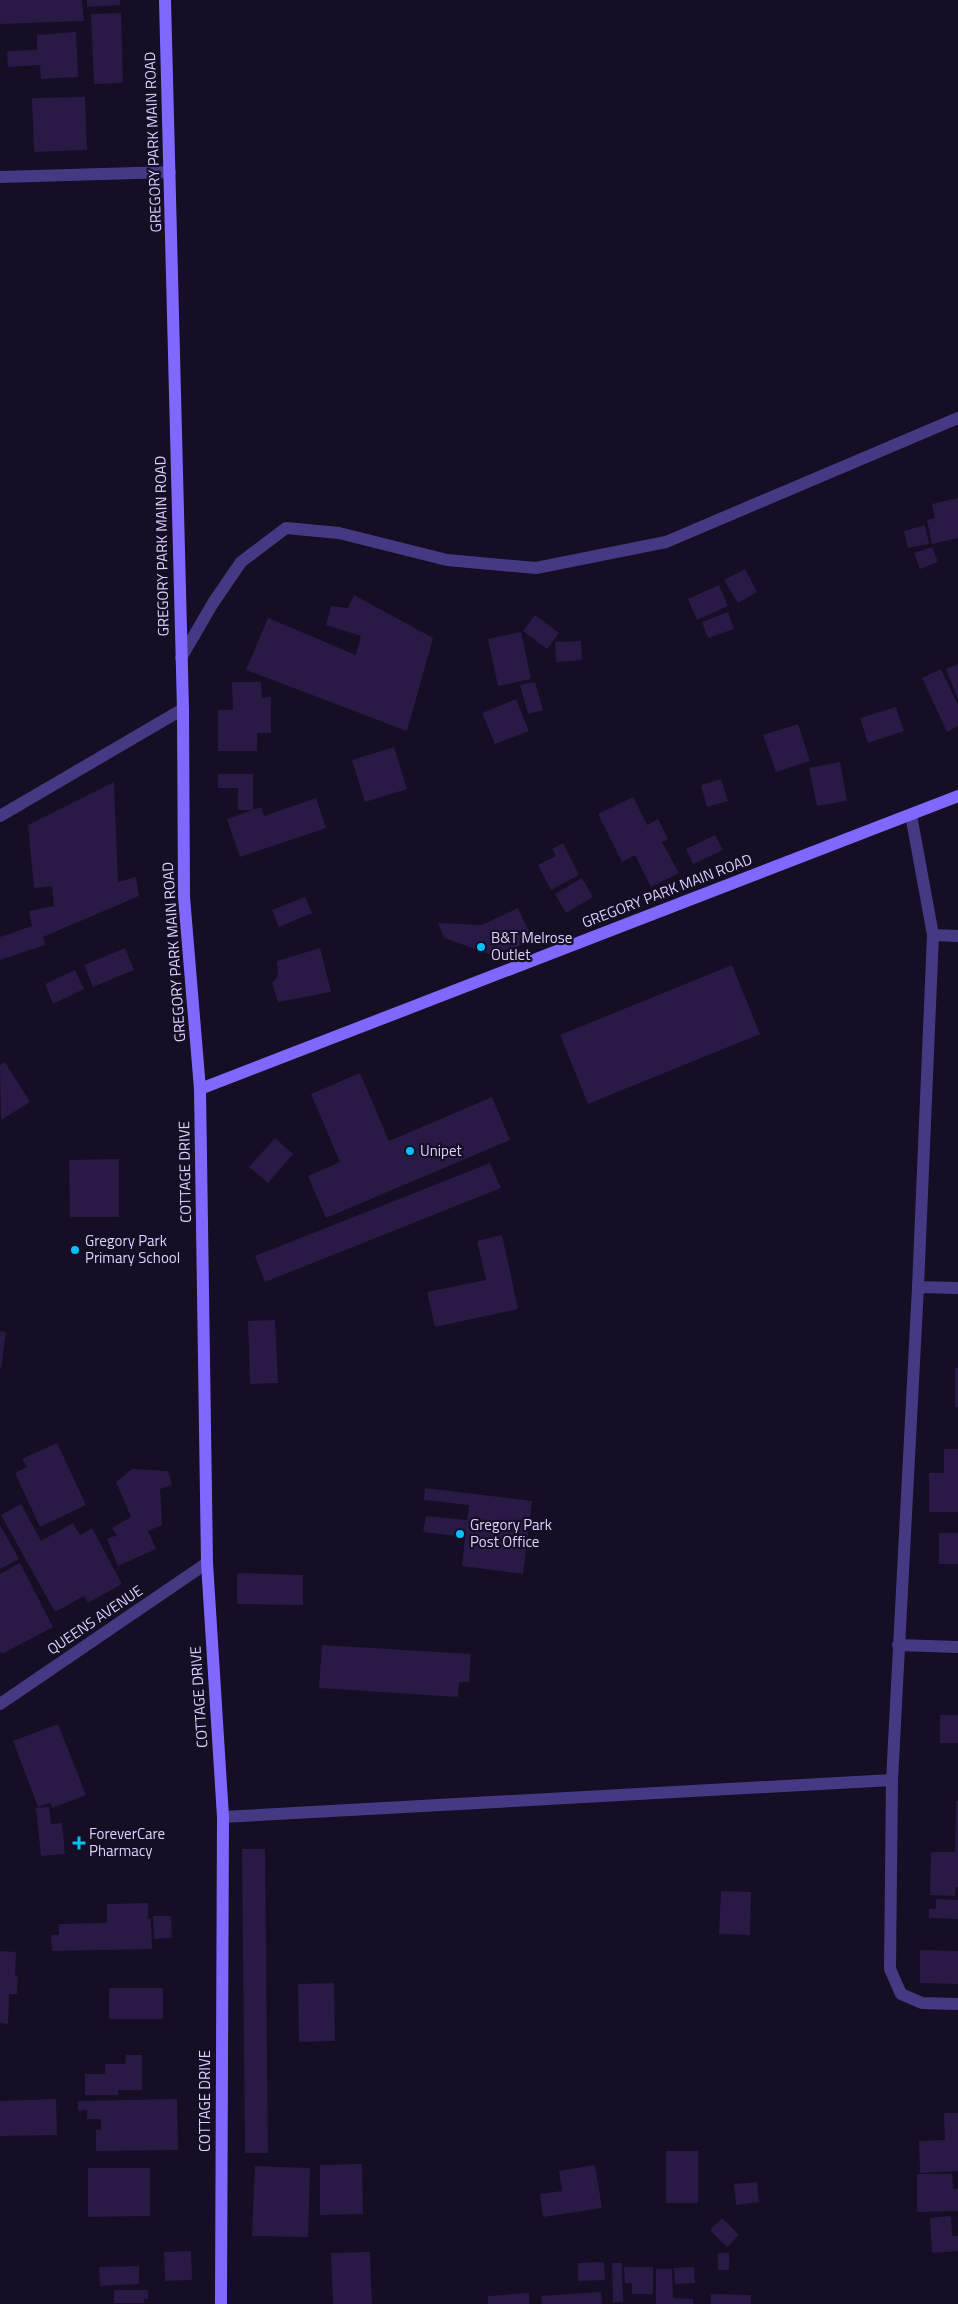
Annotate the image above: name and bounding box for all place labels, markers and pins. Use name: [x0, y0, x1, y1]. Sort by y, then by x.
place label: B&T Melrose Outlet: [491, 926, 572, 966]
marker: B&T Melrose Outlet: [475, 941, 487, 953]
place label: Unipet: [420, 1139, 462, 1162]
marker: Unipet: [404, 1145, 416, 1157]
place label: Gregory Park Primary School: [85, 1229, 180, 1269]
marker: Gregory Park Primary School: [69, 1244, 81, 1256]
place label: Gregory Park Post Office: [470, 1513, 552, 1553]
marker: Gregory Park Post Office: [454, 1528, 466, 1540]
place label: ForeverCare Pharmacy: [89, 1822, 165, 1862]
marker: ForeverCare Pharmacy: [73, 1837, 85, 1849]

